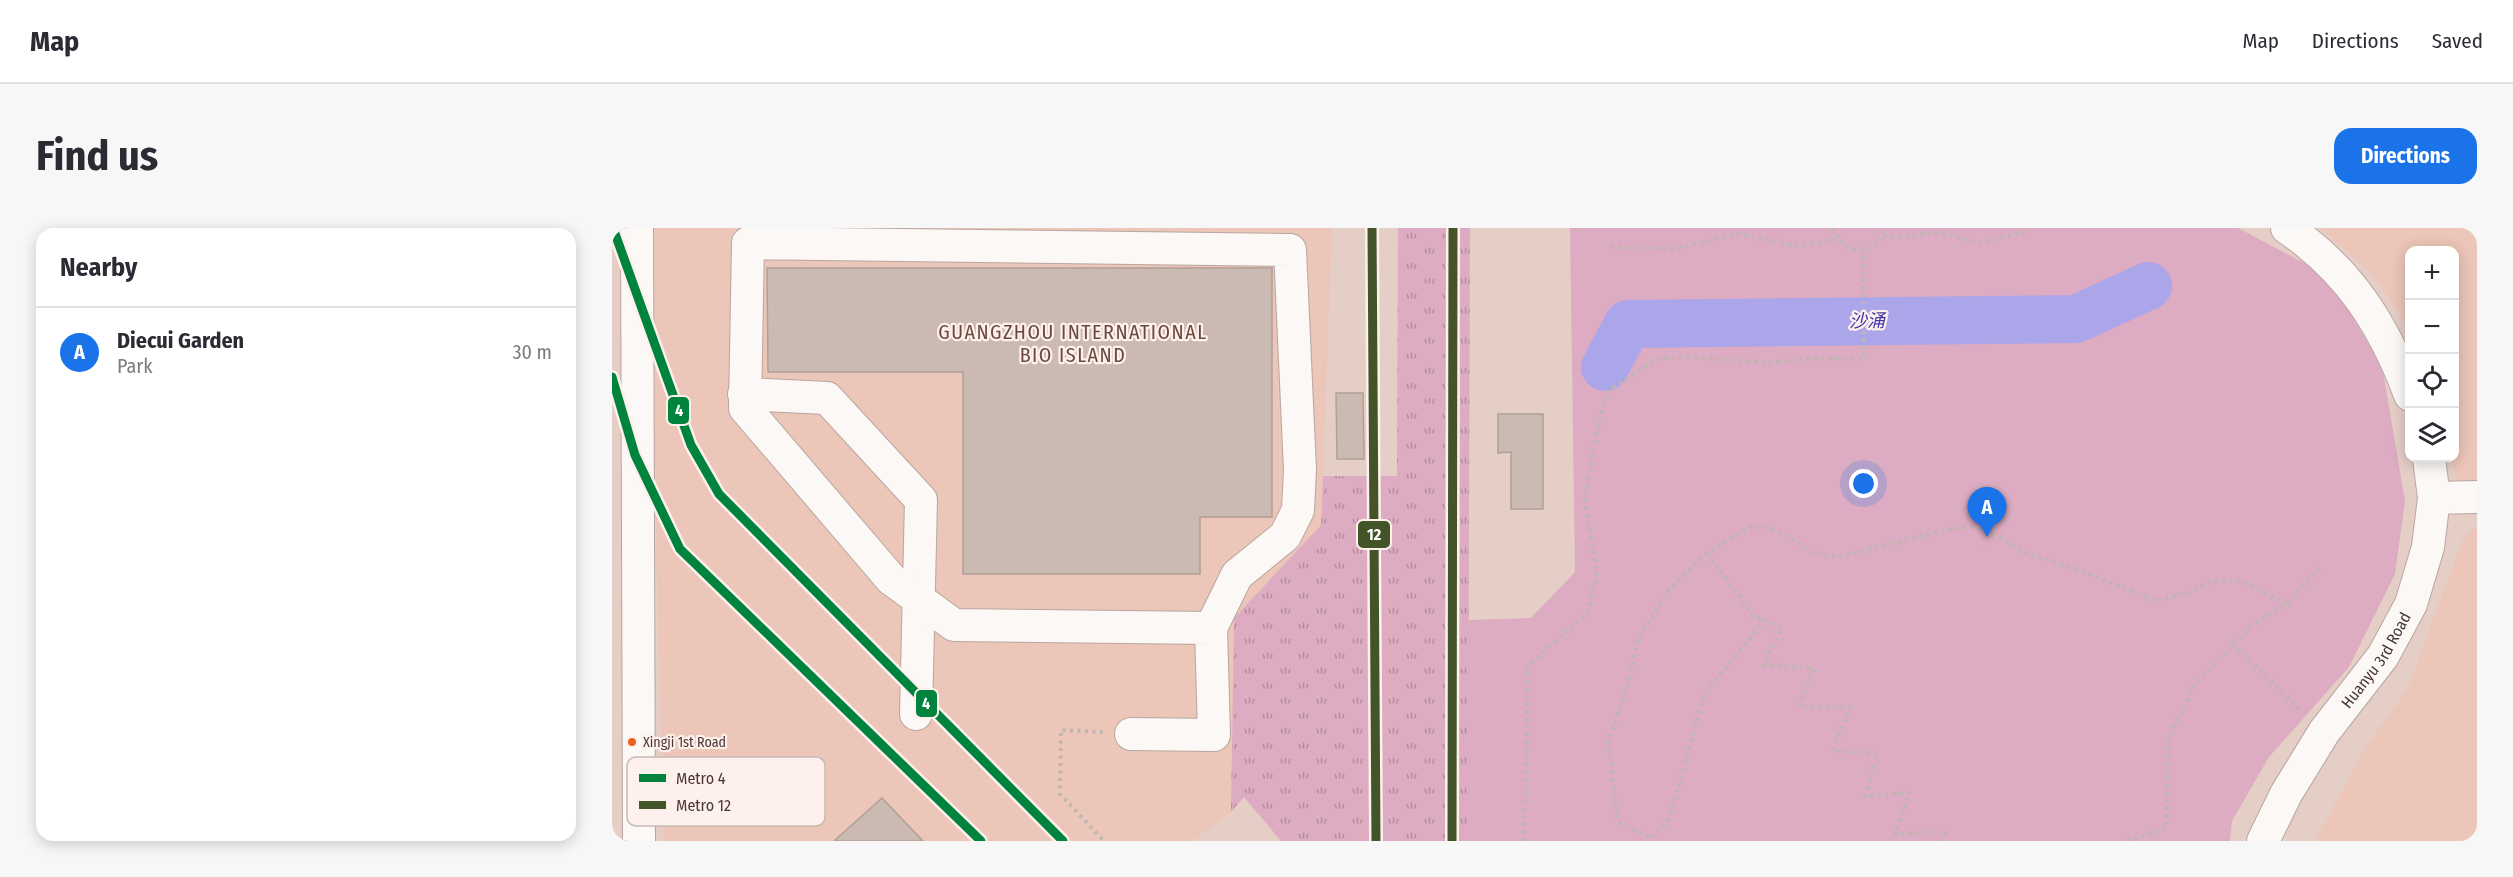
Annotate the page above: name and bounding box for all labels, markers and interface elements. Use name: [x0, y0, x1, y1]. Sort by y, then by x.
text: Map: [30, 25, 79, 58]
text: Map: [2242, 28, 2279, 54]
text: Directions: [2312, 28, 2399, 54]
text: Saved: [2432, 28, 2483, 54]
button: Directions: [2334, 128, 2477, 184]
text: Find us: [36, 131, 158, 181]
map controls: [2405, 246, 2459, 462]
button: +: [2405, 246, 2459, 300]
text: Nearby: [60, 252, 137, 283]
button: −: [2405, 300, 2459, 354]
water label: 沙涌: [1849, 310, 1887, 332]
district label: GUANGZHOU INTERNATIONAL BIO ISLAND: [938, 320, 1208, 367]
text: Diecui Garden: [117, 327, 244, 354]
text: A: [74, 340, 85, 364]
text: 30 m: [512, 340, 552, 364]
text: Park: [117, 354, 153, 378]
button: locate: [2405, 354, 2459, 408]
line badge: 4: [667, 396, 690, 425]
text: 4: [675, 401, 683, 420]
button: layers: [2405, 408, 2459, 462]
your location: [1849, 469, 1878, 498]
pin: A: [1968, 488, 2006, 537]
line badge: 12: [1357, 520, 1391, 549]
text: 12: [1367, 525, 1382, 544]
street label: Huanyu 3rd Road: [2337, 609, 2414, 712]
line badge: 4: [915, 689, 938, 718]
text: 4: [922, 694, 930, 713]
place label: Xingji 1st Road: [643, 734, 726, 751]
marker: Xingji 1st Road: [626, 736, 638, 748]
legend: [627, 757, 825, 826]
text: Metro 4: [676, 769, 726, 788]
text: Metro 12: [676, 796, 731, 815]

